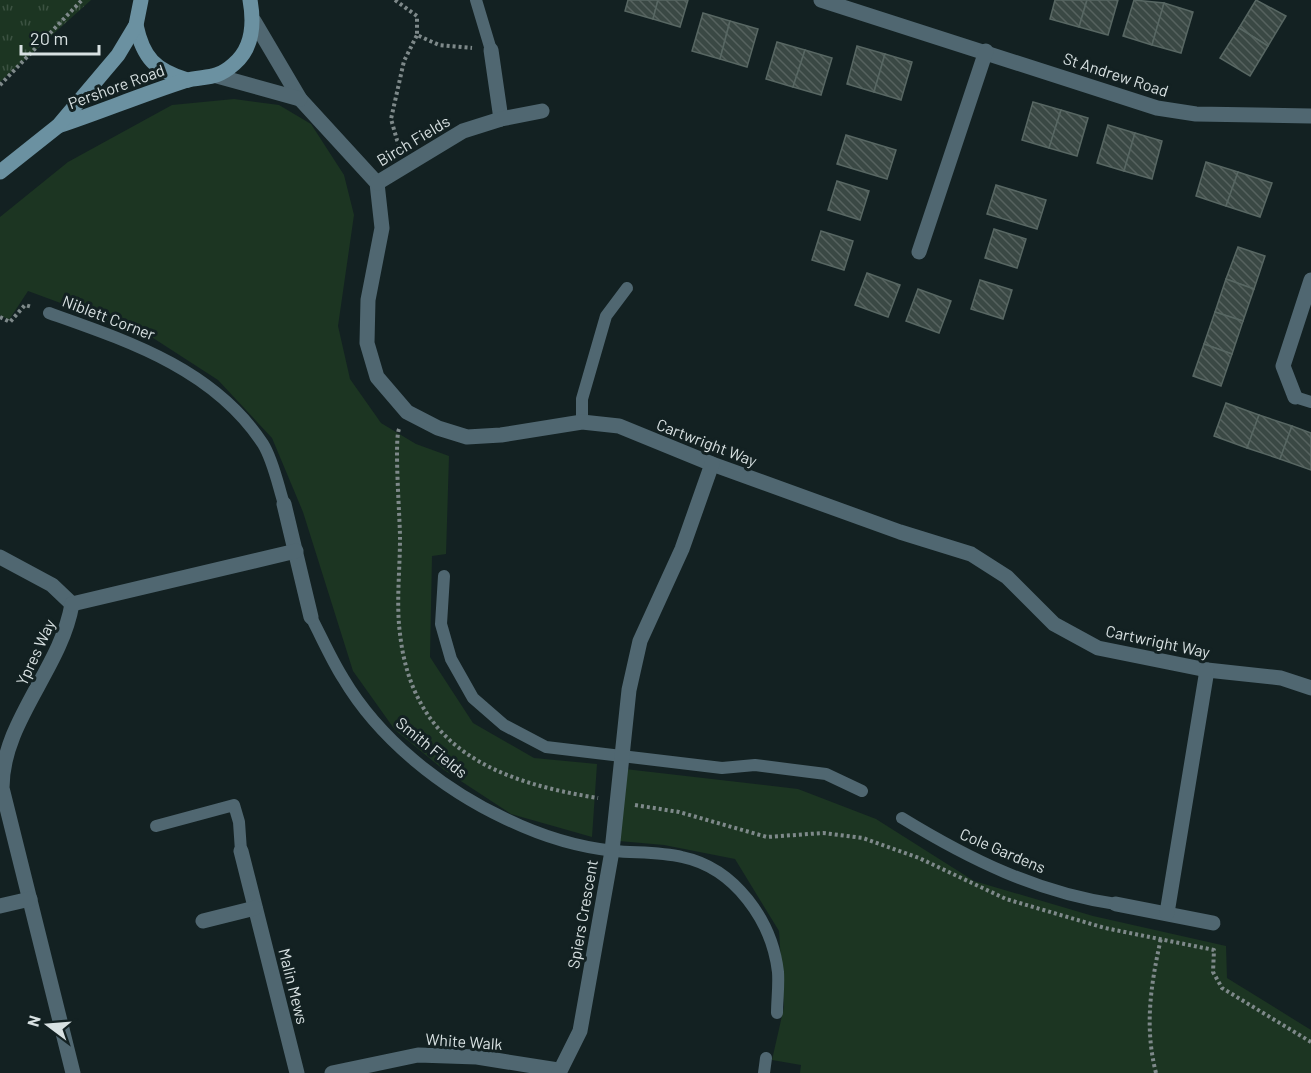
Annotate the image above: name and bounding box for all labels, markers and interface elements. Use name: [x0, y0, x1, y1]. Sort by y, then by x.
scale bar: [21, 18, 99, 56]
text: 20 m: [30, 27, 68, 49]
street label: St Andrew Road: [1061, 48, 1171, 100]
street label: Pershore Road: [65, 60, 167, 112]
street label: Birch Fields: [373, 111, 453, 169]
street label: Niblett Corner: [60, 291, 158, 343]
street label: Cartwright Way: [654, 414, 760, 470]
street label: Ypres Way: [11, 615, 59, 688]
street label: Cartwright Way: [1104, 621, 1212, 661]
street label: Smith Fields: [393, 713, 471, 781]
street label: Cole Gardens: [957, 823, 1049, 877]
street label: Spiers Crescent: [563, 858, 601, 970]
street label: Malin Mews: [275, 946, 313, 1026]
north arrow: [18, 995, 78, 1055]
text: N: [23, 1013, 44, 1028]
street label: White Walk: [425, 1029, 503, 1053]

